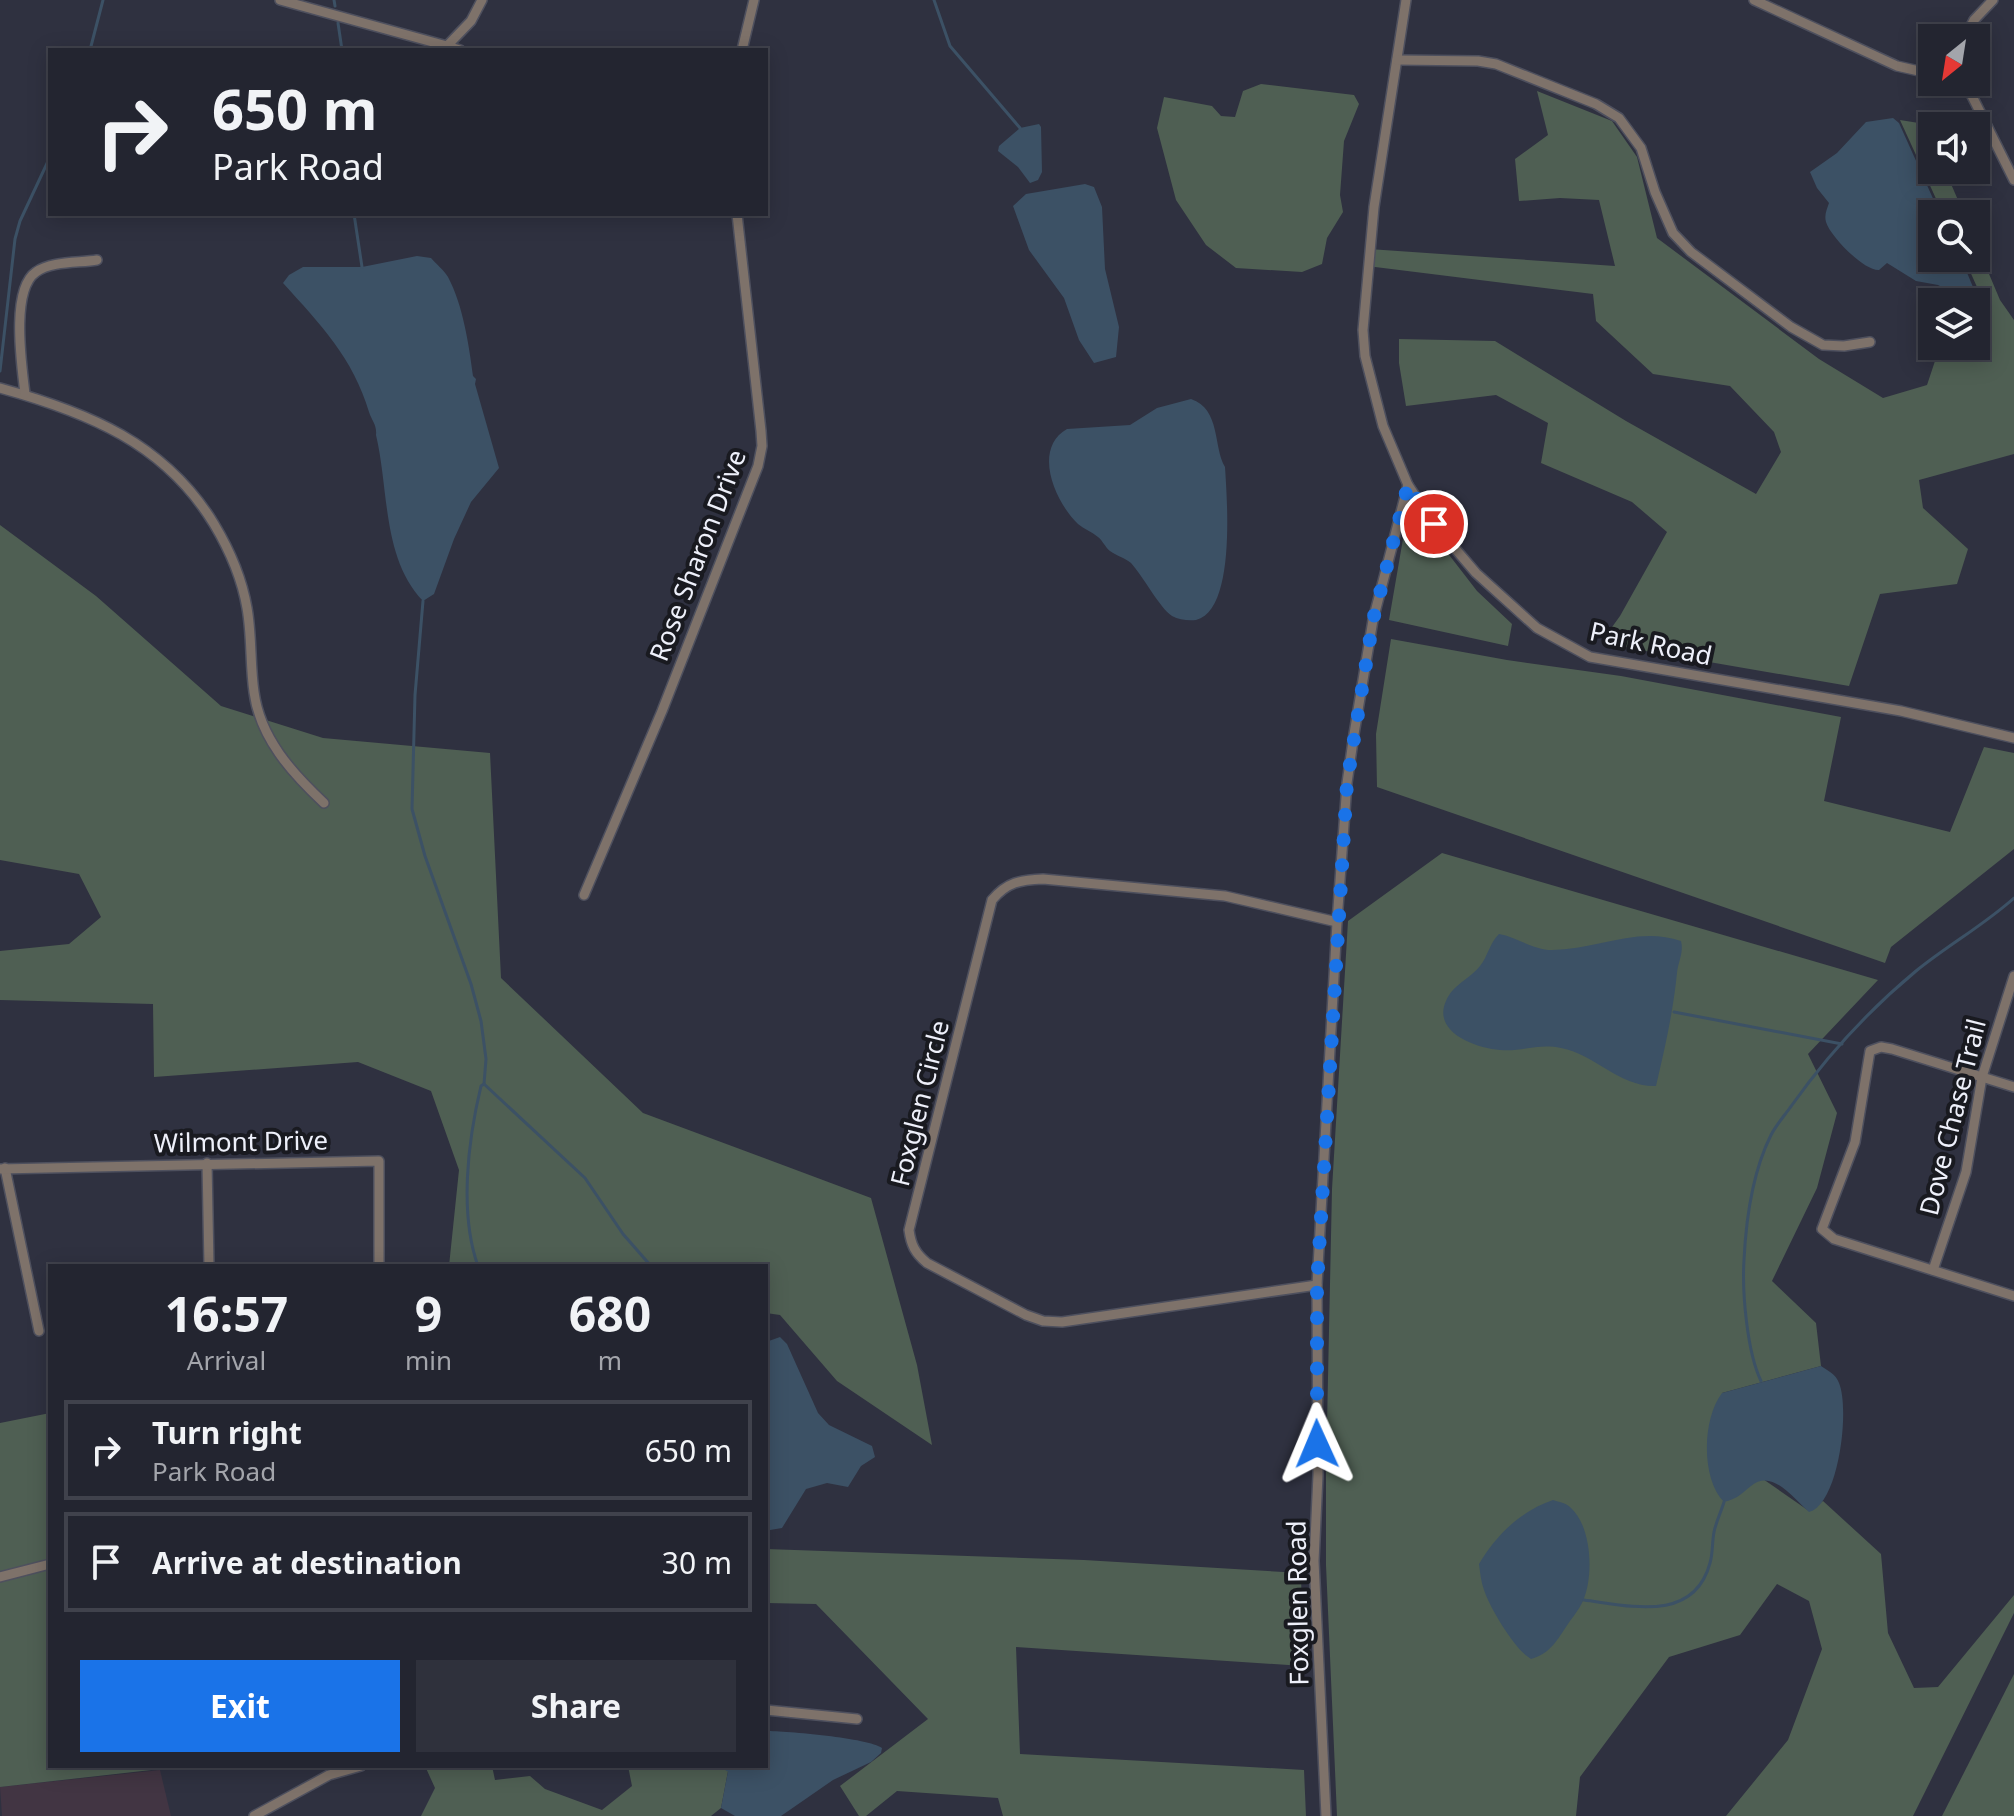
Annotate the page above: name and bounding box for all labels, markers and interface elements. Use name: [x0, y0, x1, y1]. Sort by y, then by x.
north arrow: [1918, 24, 1990, 96]
map controls: [1918, 24, 1990, 360]
text: 650 m: [212, 70, 377, 146]
icon: right: [80, 80, 184, 184]
button: sound: [1918, 112, 1990, 184]
text: Park Road: [212, 142, 384, 191]
button: search: [1918, 200, 1990, 272]
button: layers: [1918, 288, 1990, 360]
street label: Rose Sharon Drive: [640, 444, 754, 666]
pin: [1400, 490, 1468, 558]
icon: arrive: [1412, 502, 1456, 546]
street label: Park Road: [1587, 612, 1715, 674]
street label: Dove Chase Trail: [1910, 1015, 1994, 1219]
street label: Foxglen Circle: [881, 1016, 957, 1190]
street label: Wilmont Drive: [154, 1121, 328, 1161]
text: 16:57: [165, 1281, 288, 1346]
text: 9: [415, 1281, 442, 1346]
text: 680: [569, 1281, 651, 1346]
text: Arrival: [187, 1342, 266, 1378]
text: min: [405, 1342, 452, 1378]
text: m: [598, 1342, 622, 1378]
position arrow: [1275, 1402, 1359, 1486]
text: Turn right: [152, 1412, 302, 1453]
icon: right: [84, 1428, 128, 1472]
text: 650 m: [645, 1430, 732, 1471]
text: Park Road: [152, 1453, 276, 1489]
street label: Foxglen Road: [1278, 1520, 1316, 1686]
icon: arrive: [84, 1540, 128, 1584]
text: Arrive at destination: [152, 1542, 462, 1583]
text: 30 m: [662, 1542, 732, 1583]
button: Exit: [80, 1660, 400, 1752]
button: Share: [416, 1660, 736, 1752]

